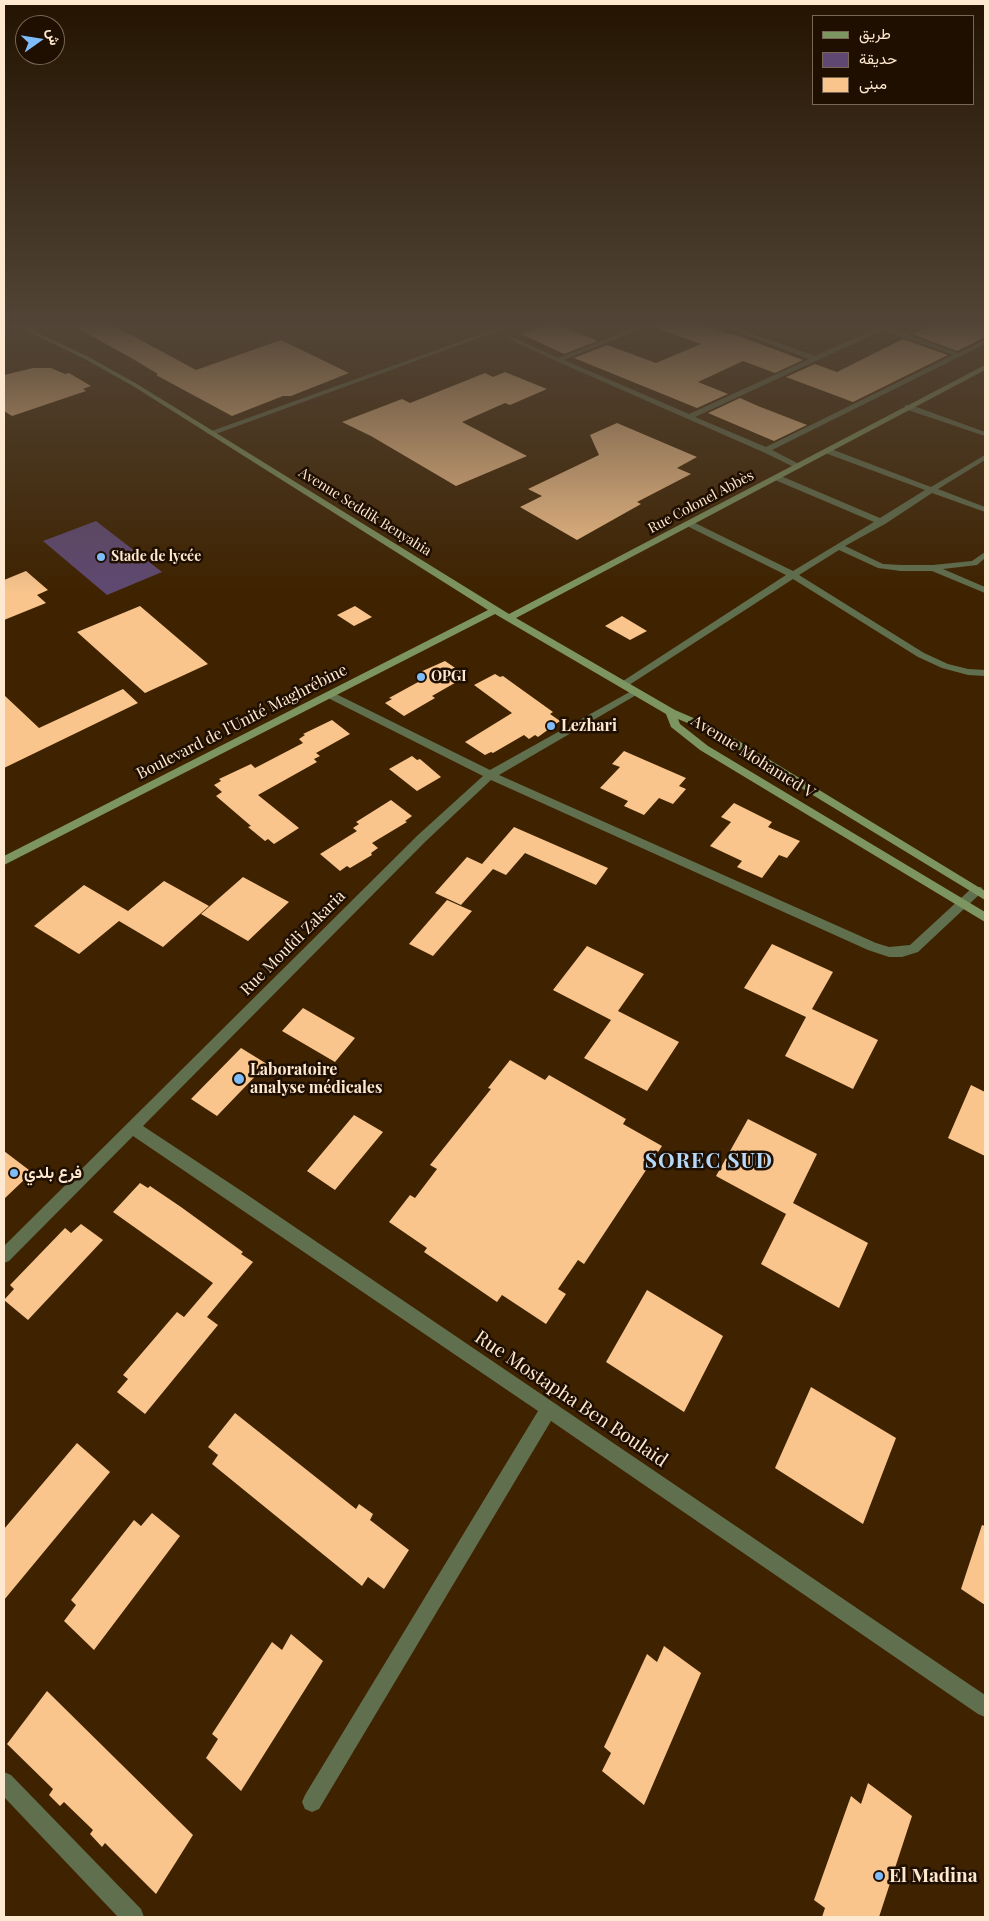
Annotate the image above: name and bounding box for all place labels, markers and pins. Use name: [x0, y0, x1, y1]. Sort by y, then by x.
place label: Stade de lycée: [111, 549, 201, 565]
marker: Stade de lycée: [95, 551, 107, 563]
place label: OPGI: [431, 669, 467, 685]
marker: OPGI: [415, 671, 427, 683]
place label: Lezhari: [561, 716, 617, 736]
marker: Lezhari: [545, 720, 557, 732]
place label: Laboratoire analyse médicales: [250, 1060, 382, 1098]
marker: Laboratoire analyse médicales: [232, 1072, 246, 1086]
place label: فرع بلدي: [24, 1163, 82, 1183]
marker: فرع بلدي: [8, 1167, 20, 1179]
place label: El Madina: [889, 1865, 978, 1887]
marker: El Madina: [873, 1870, 885, 1882]

